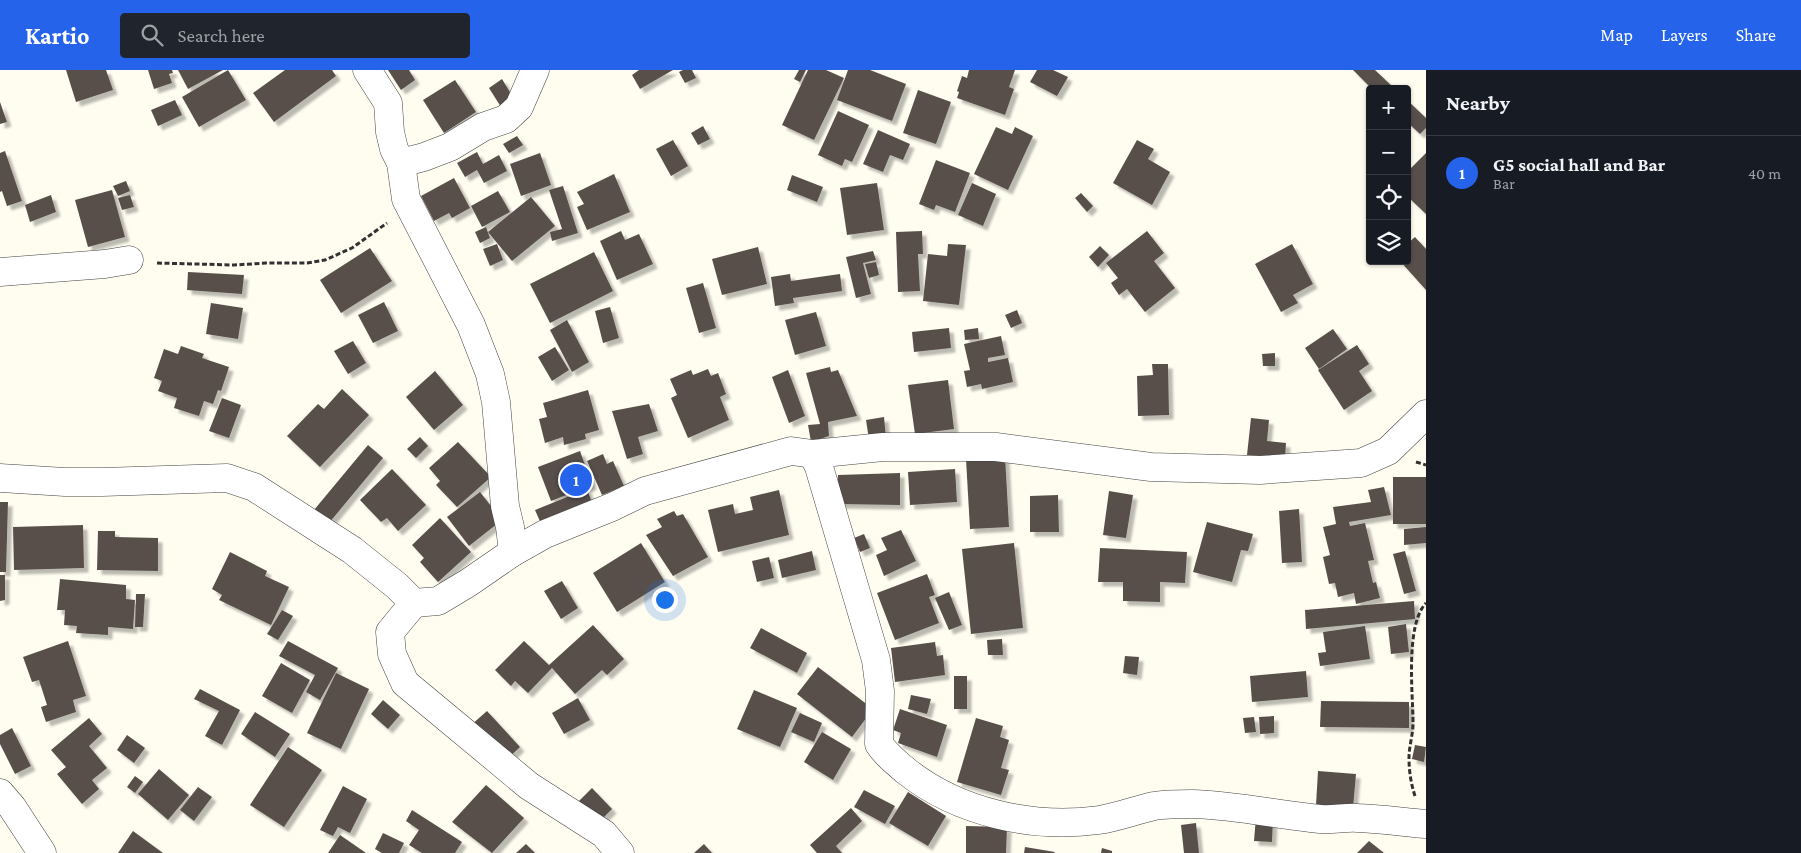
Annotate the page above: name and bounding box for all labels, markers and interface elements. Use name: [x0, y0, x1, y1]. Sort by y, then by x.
search box: [120, 13, 470, 58]
icon: search: [138, 21, 166, 49]
text: Kartio: [25, 22, 90, 49]
text: Search here: [178, 25, 265, 46]
text: Map: [1600, 25, 1633, 45]
text: Layers: [1661, 25, 1708, 45]
text: Share: [1736, 25, 1776, 45]
map controls: [1366, 85, 1411, 265]
button: +: [1366, 85, 1411, 130]
text: Nearby: [1446, 91, 1510, 115]
button: −: [1366, 130, 1411, 175]
text: G5 social hall and Bar: [1493, 154, 1665, 175]
text: 1: [1459, 165, 1465, 182]
text: 40 m: [1748, 165, 1781, 182]
button: locate: [1366, 175, 1411, 220]
text: Bar: [1493, 175, 1515, 192]
button: layers: [1366, 220, 1411, 265]
pin: 1: [560, 461, 592, 499]
your location: [652, 587, 678, 613]

